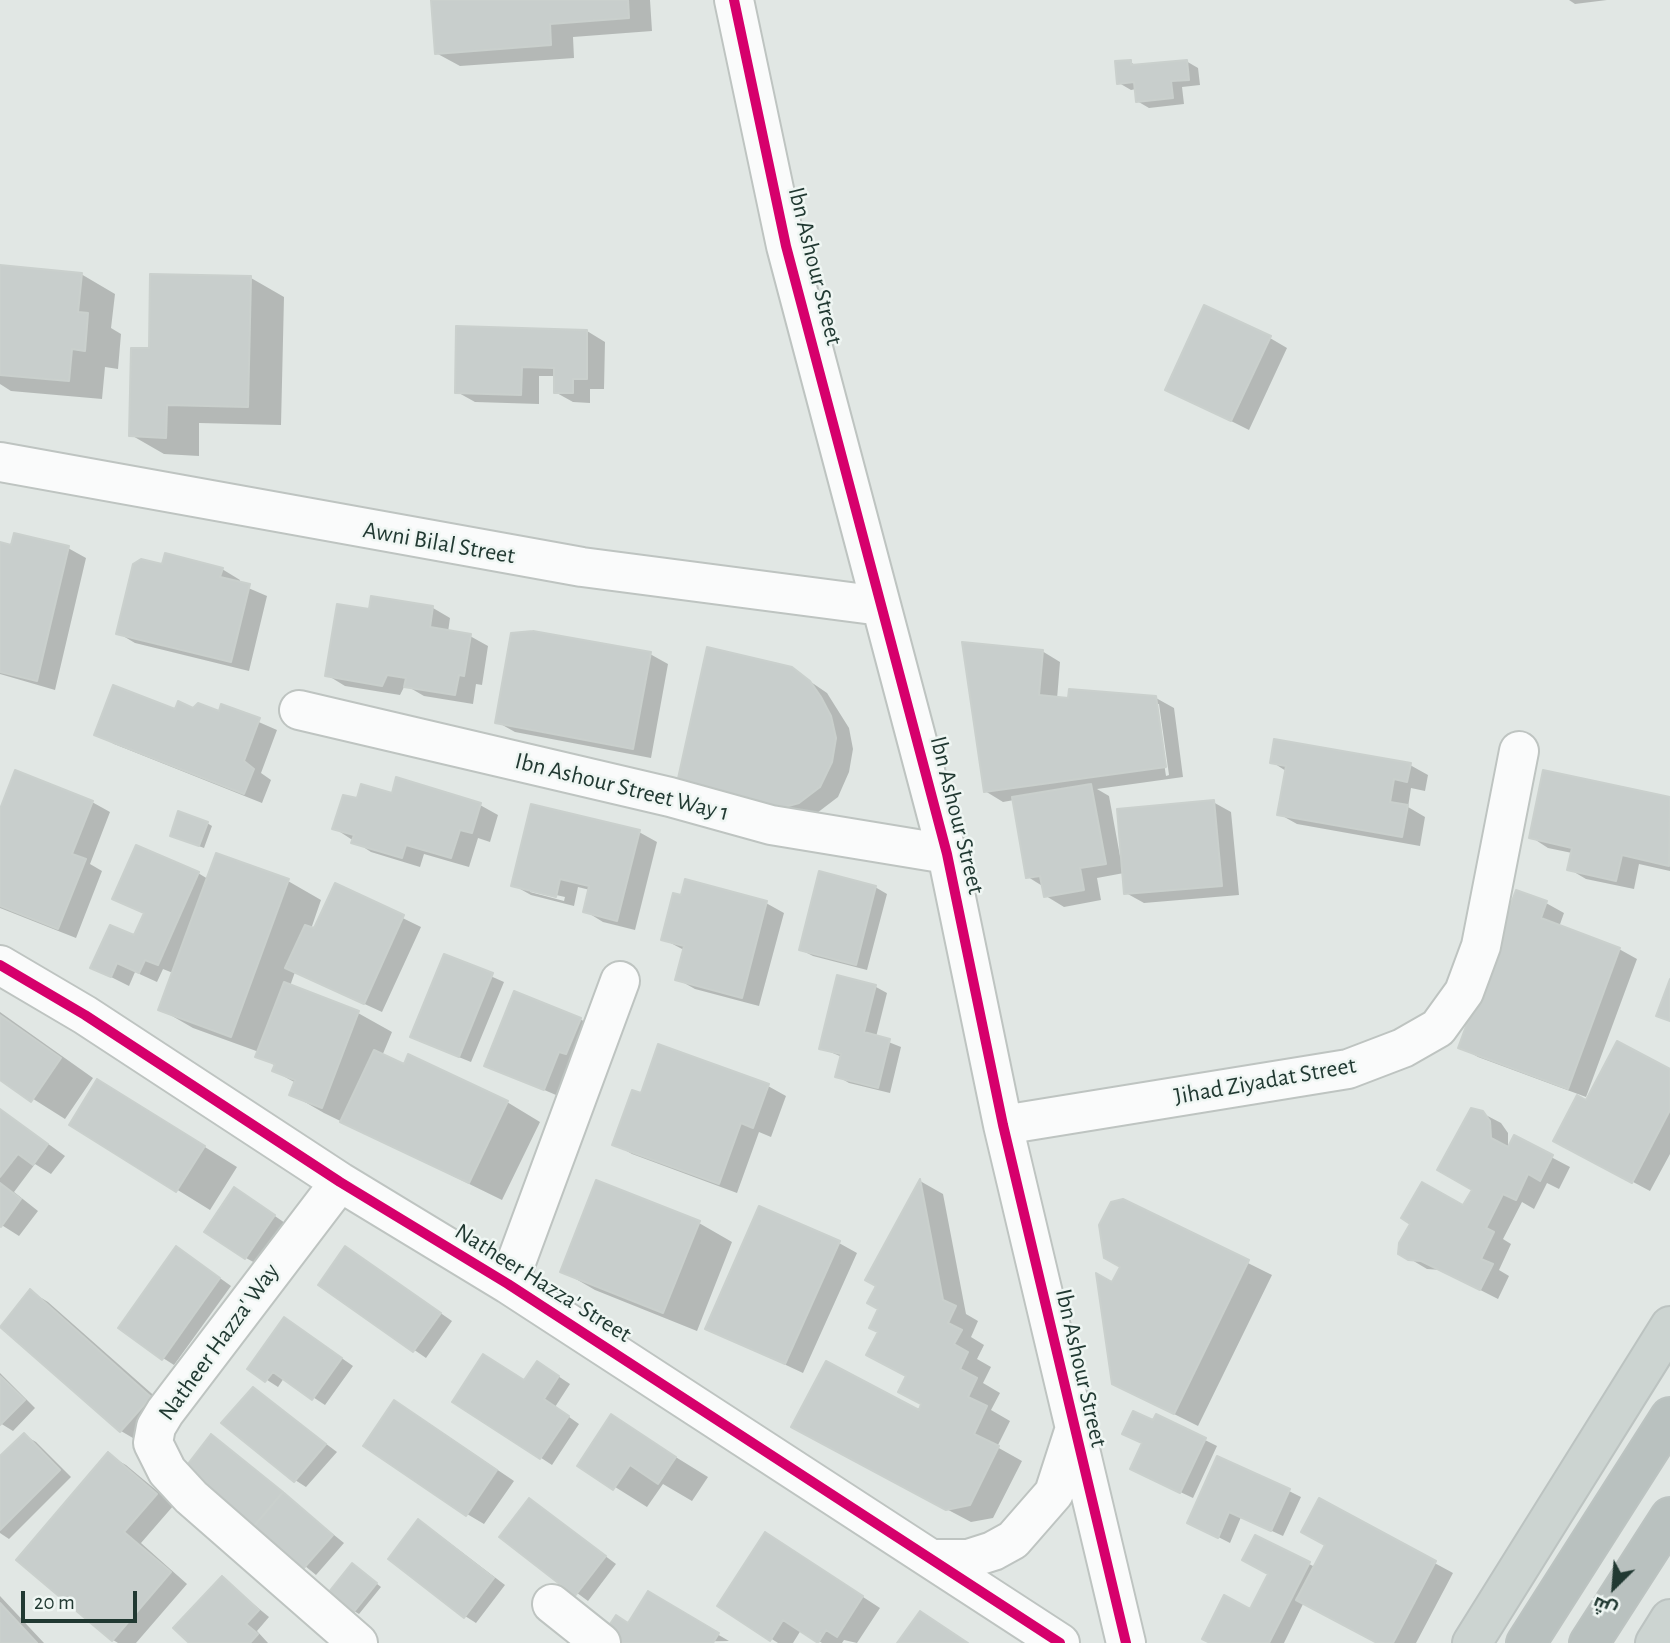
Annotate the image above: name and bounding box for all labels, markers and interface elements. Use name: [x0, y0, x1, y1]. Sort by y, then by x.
street label: Ibn Ashour Street: [781, 184, 849, 348]
street label: Awni Bilal Street: [361, 515, 517, 571]
street label: Ibn Ashour Street: [923, 733, 991, 897]
street label: Ibn Ashour Street Way 1: [512, 746, 732, 828]
street label: Jihad Ziyadat Street: [1172, 1051, 1358, 1111]
street label: Natheer Hazza' Street: [449, 1217, 637, 1349]
street label: Natheer Hazza' Way: [152, 1258, 286, 1426]
street label: Ibn Ashour Street: [1049, 1286, 1113, 1450]
north arrow: [1579, 1552, 1649, 1622]
scale bar: [24, 1576, 140, 1620]
text: 20 m: [34, 1592, 75, 1613]
text: ش: [1590, 1593, 1620, 1620]

